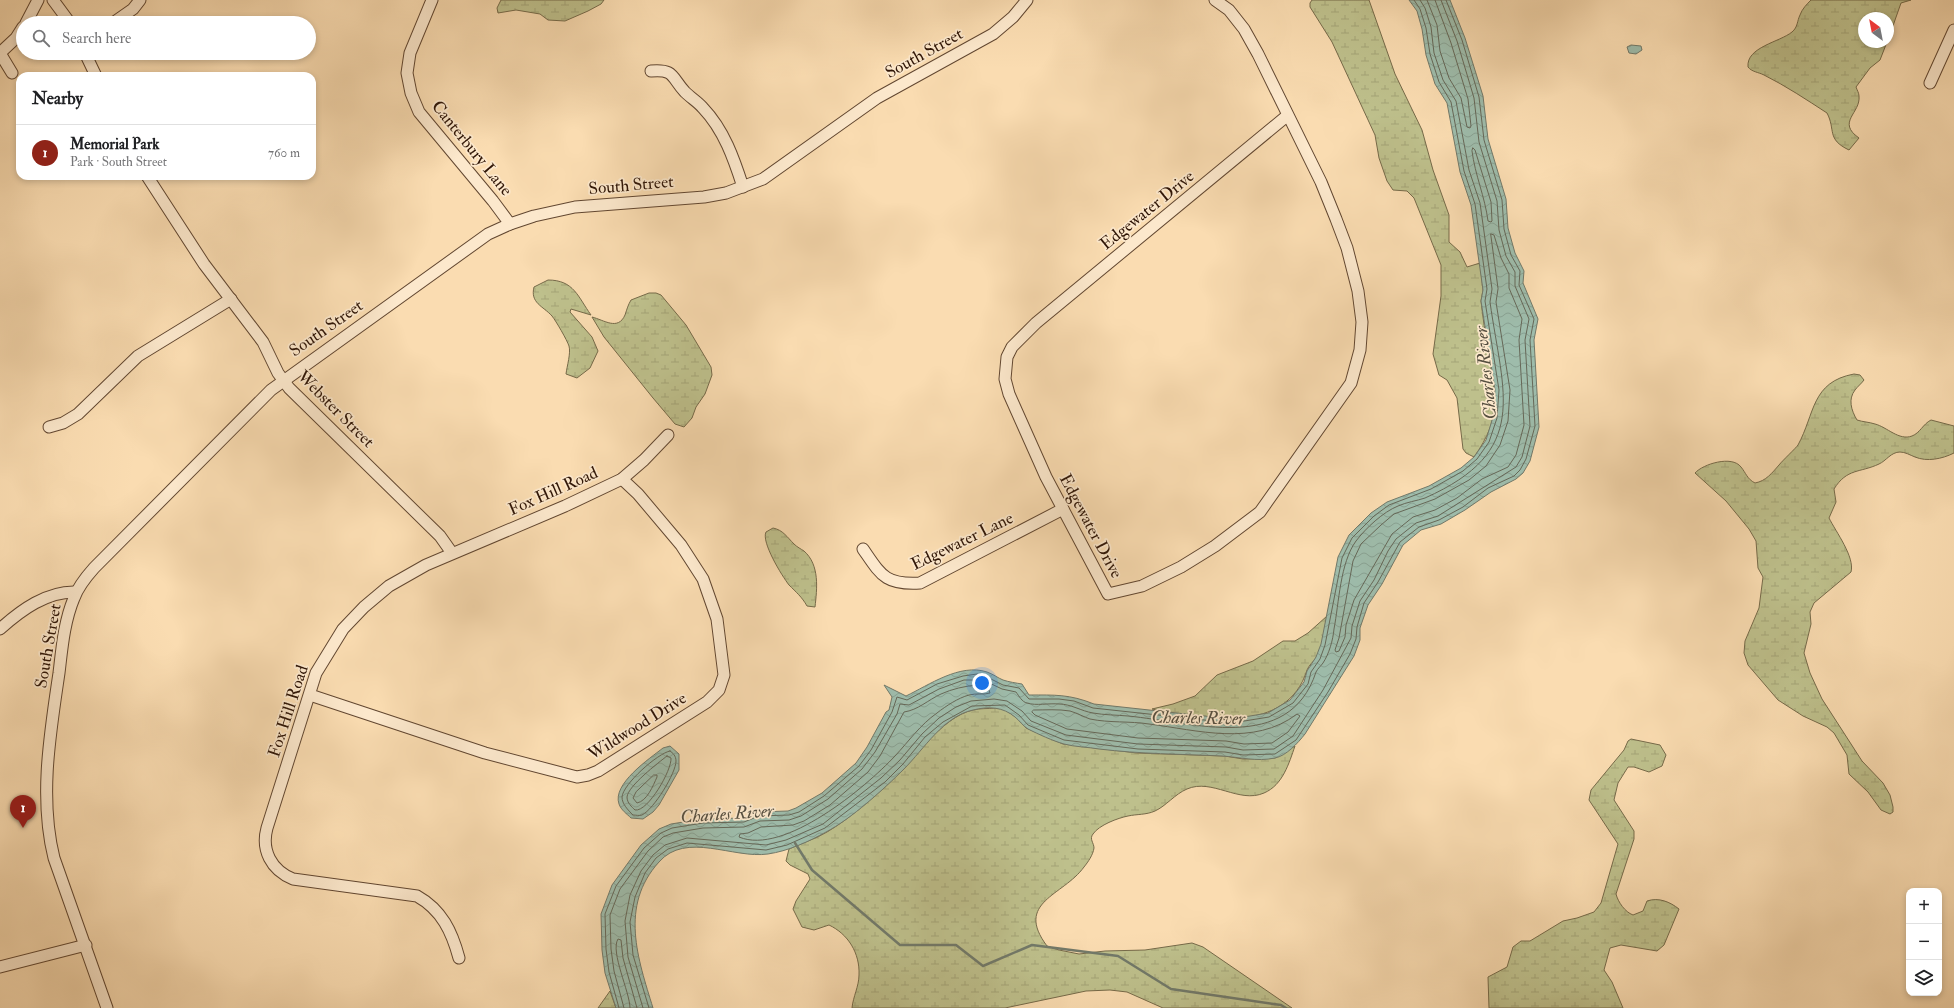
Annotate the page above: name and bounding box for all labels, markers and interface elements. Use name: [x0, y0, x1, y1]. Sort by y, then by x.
north arrow: [1858, 12, 1894, 48]
search box: [16, 16, 316, 60]
street label: South Street: [882, 23, 967, 83]
icon: search: [30, 27, 52, 49]
text: Search here: [62, 29, 131, 48]
text: Nearby: [32, 88, 83, 109]
street label: Canterbury Lane: [426, 96, 517, 201]
text: Memorial Park: [70, 135, 159, 154]
text: 1: [43, 145, 47, 161]
text: 760 m: [268, 145, 300, 161]
text: Park · South Street: [70, 154, 167, 170]
street label: Edgewater Drive: [1096, 166, 1198, 254]
street label: South Street: [588, 171, 675, 199]
street label: South Street: [285, 295, 367, 361]
water label: Charles River: [1470, 324, 1502, 421]
street label: Webster Street: [292, 365, 379, 452]
street label: Fox Hill Road: [505, 462, 602, 520]
street label: Edgewater Drive: [1055, 470, 1127, 582]
street label: Edgewater Lane: [907, 507, 1017, 575]
street label: South Street: [30, 602, 66, 690]
street label: Fox Hill Road: [263, 662, 313, 760]
your location: [972, 673, 992, 693]
street label: Wildwood Drive: [583, 687, 690, 765]
water label: Charles River: [1151, 706, 1246, 730]
pin: 1: [10, 795, 36, 828]
water label: Charles River: [680, 799, 776, 829]
map controls: [1906, 888, 1942, 996]
button: +: [1906, 888, 1942, 924]
button: −: [1906, 924, 1942, 960]
button: layers: [1906, 960, 1942, 996]

